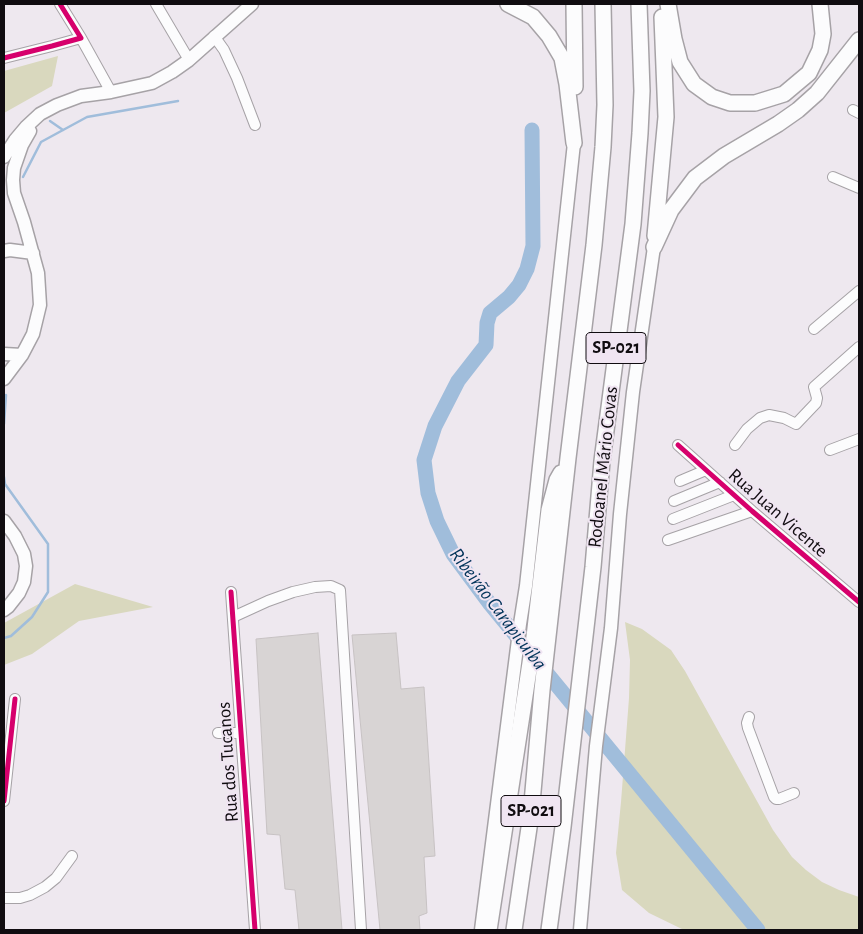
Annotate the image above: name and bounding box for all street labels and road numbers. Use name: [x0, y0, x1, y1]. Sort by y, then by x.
road number: SP-021: [586, 332, 646, 363]
street label: Rodoanel Mário Covas: [583, 385, 623, 549]
street label: Rua Juan Vicente: [724, 464, 832, 562]
street label: Rua dos Tucanos: [212, 701, 244, 823]
road number: SP-021: [501, 796, 561, 826]

